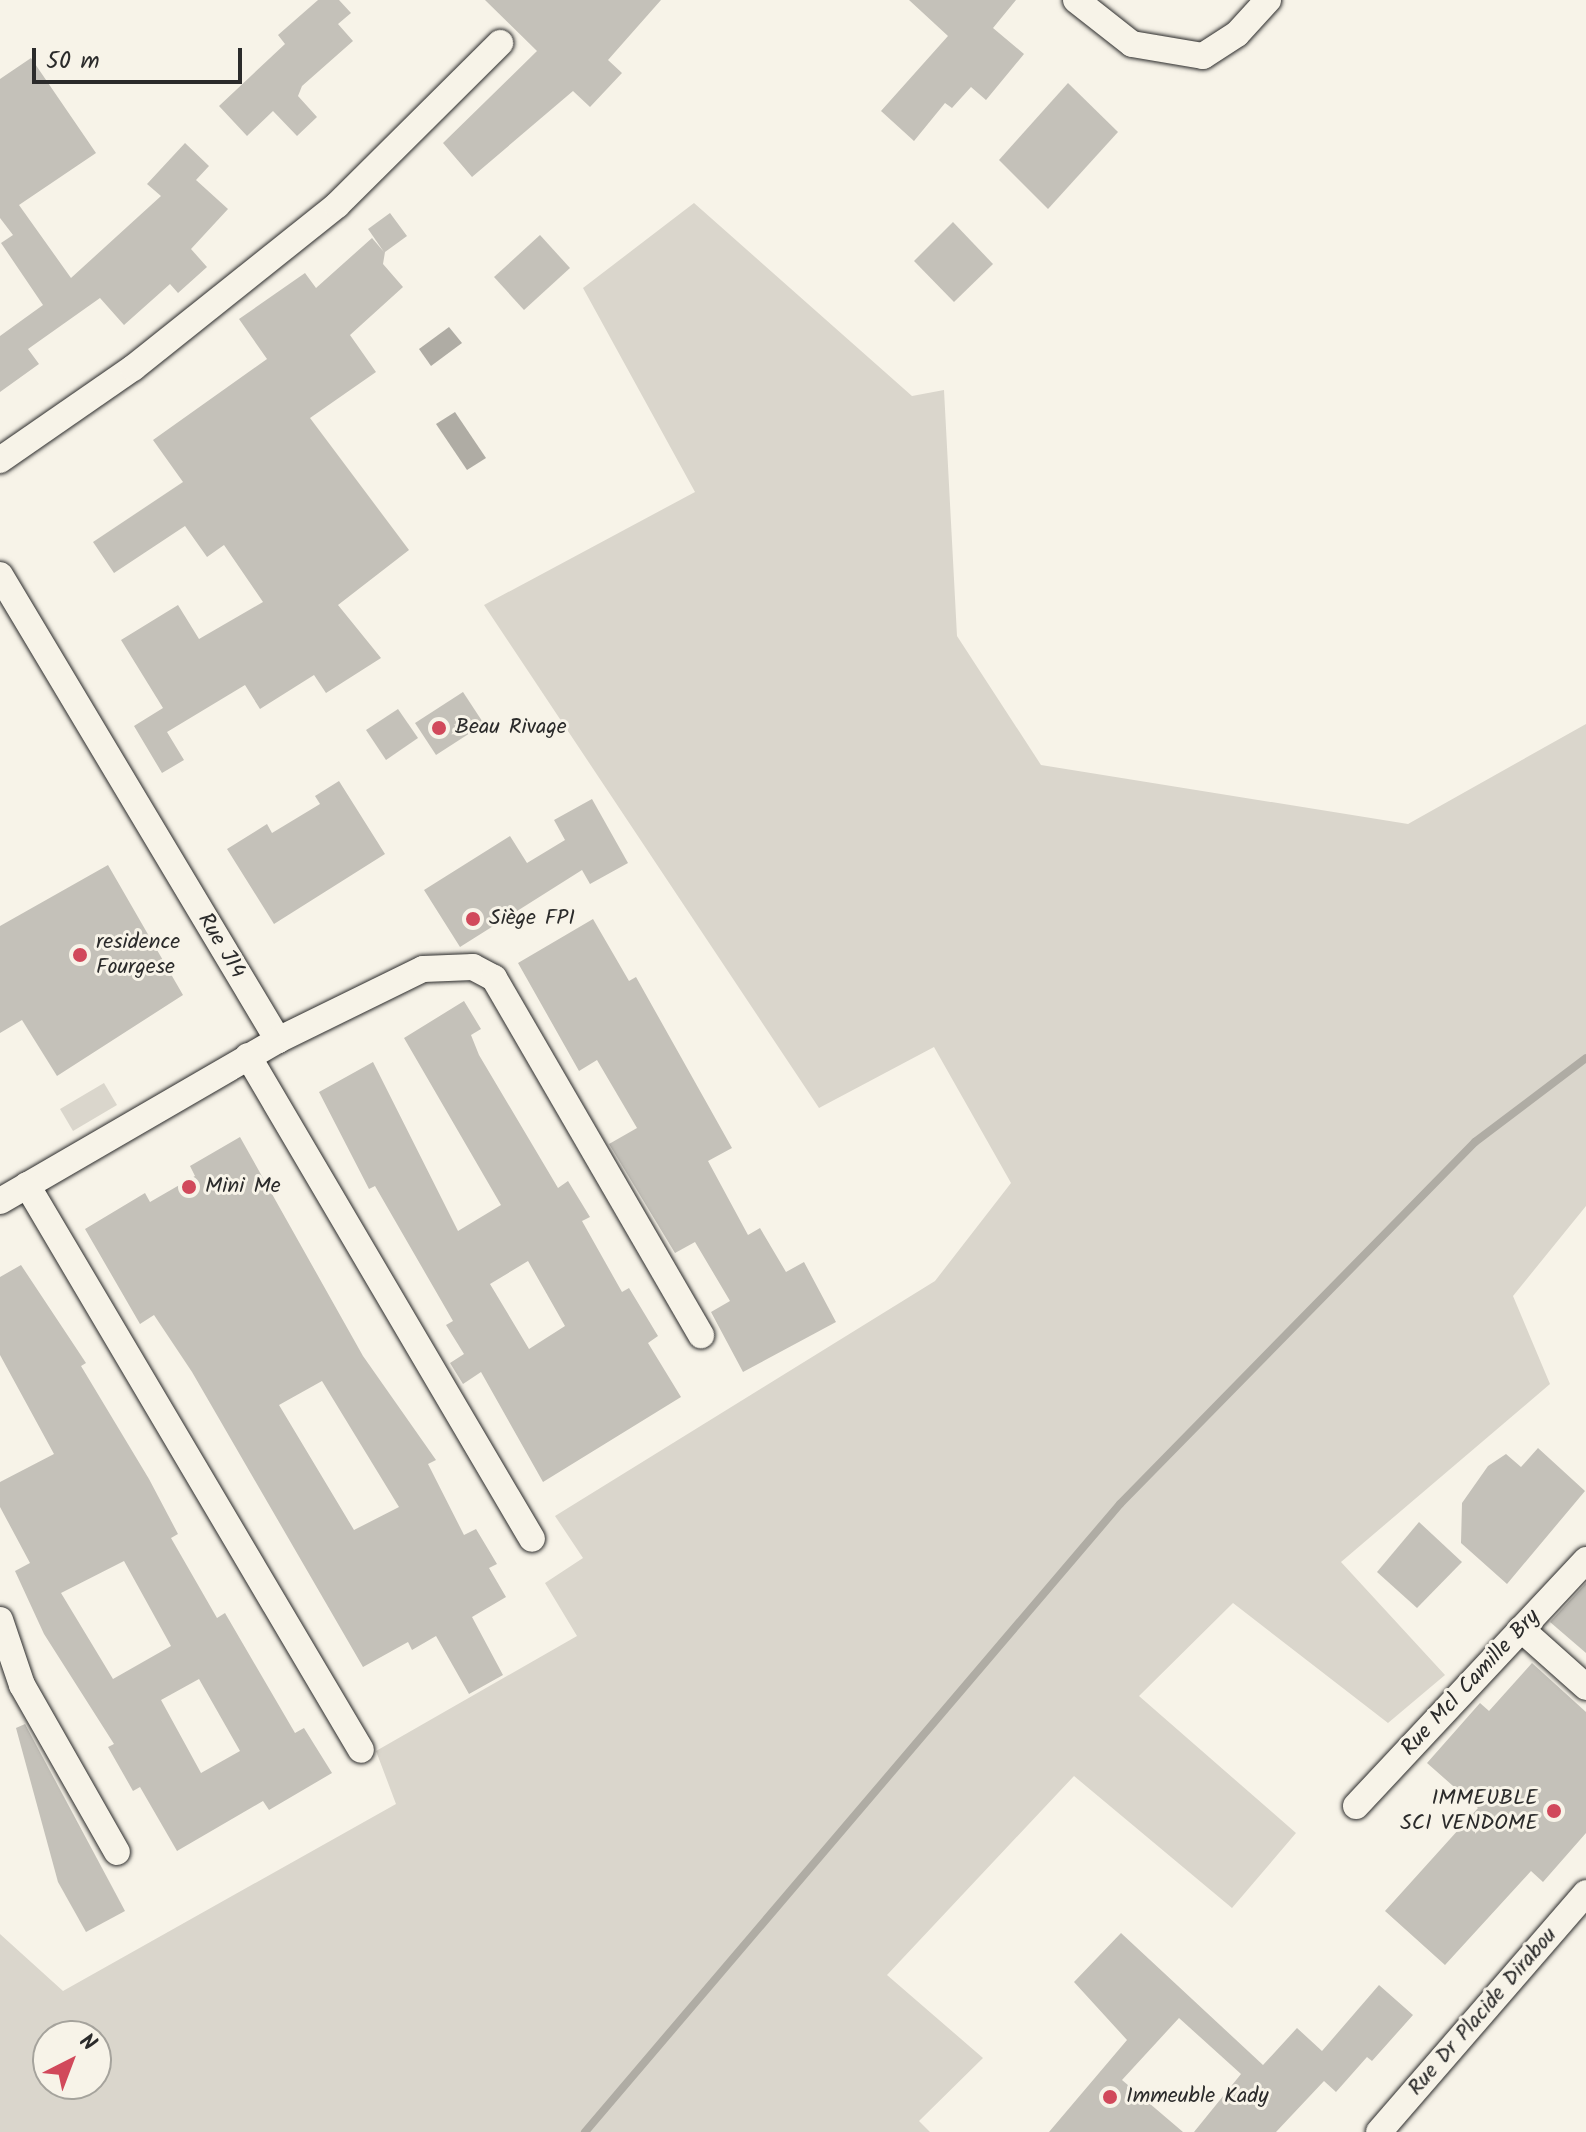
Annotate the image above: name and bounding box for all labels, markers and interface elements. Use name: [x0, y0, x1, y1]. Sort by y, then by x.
scale bar: [36, 32, 246, 82]
text: 50 m: [46, 42, 100, 81]
place label: Beau Rivage: [455, 715, 567, 741]
marker: Beau Rivage: [430, 719, 448, 737]
place label: Siège FPI: [489, 906, 575, 932]
street label: Rue J14: [191, 909, 251, 983]
marker: Siège FPI: [464, 910, 482, 928]
place label: residence Fourgese: [96, 929, 180, 980]
marker: residence Fourgese: [71, 946, 89, 964]
place label: Mini Me: [205, 1174, 281, 1200]
marker: Mini Me: [180, 1178, 198, 1196]
street label: Rue Mcl Camille Bry: [1396, 1604, 1546, 1762]
place label: IMMEUBLE SCI VENDOME: [1400, 1785, 1538, 1836]
marker: IMMEUBLE SCI VENDOME: [1545, 1802, 1563, 1820]
street label: Rue Dr Placide Dirabou: [1403, 1923, 1563, 2101]
north arrow: [32, 2020, 112, 2100]
text: N: [70, 2026, 104, 2061]
place label: Immeuble Kady: [1126, 2084, 1269, 2110]
marker: Immeuble Kady: [1101, 2088, 1119, 2106]

